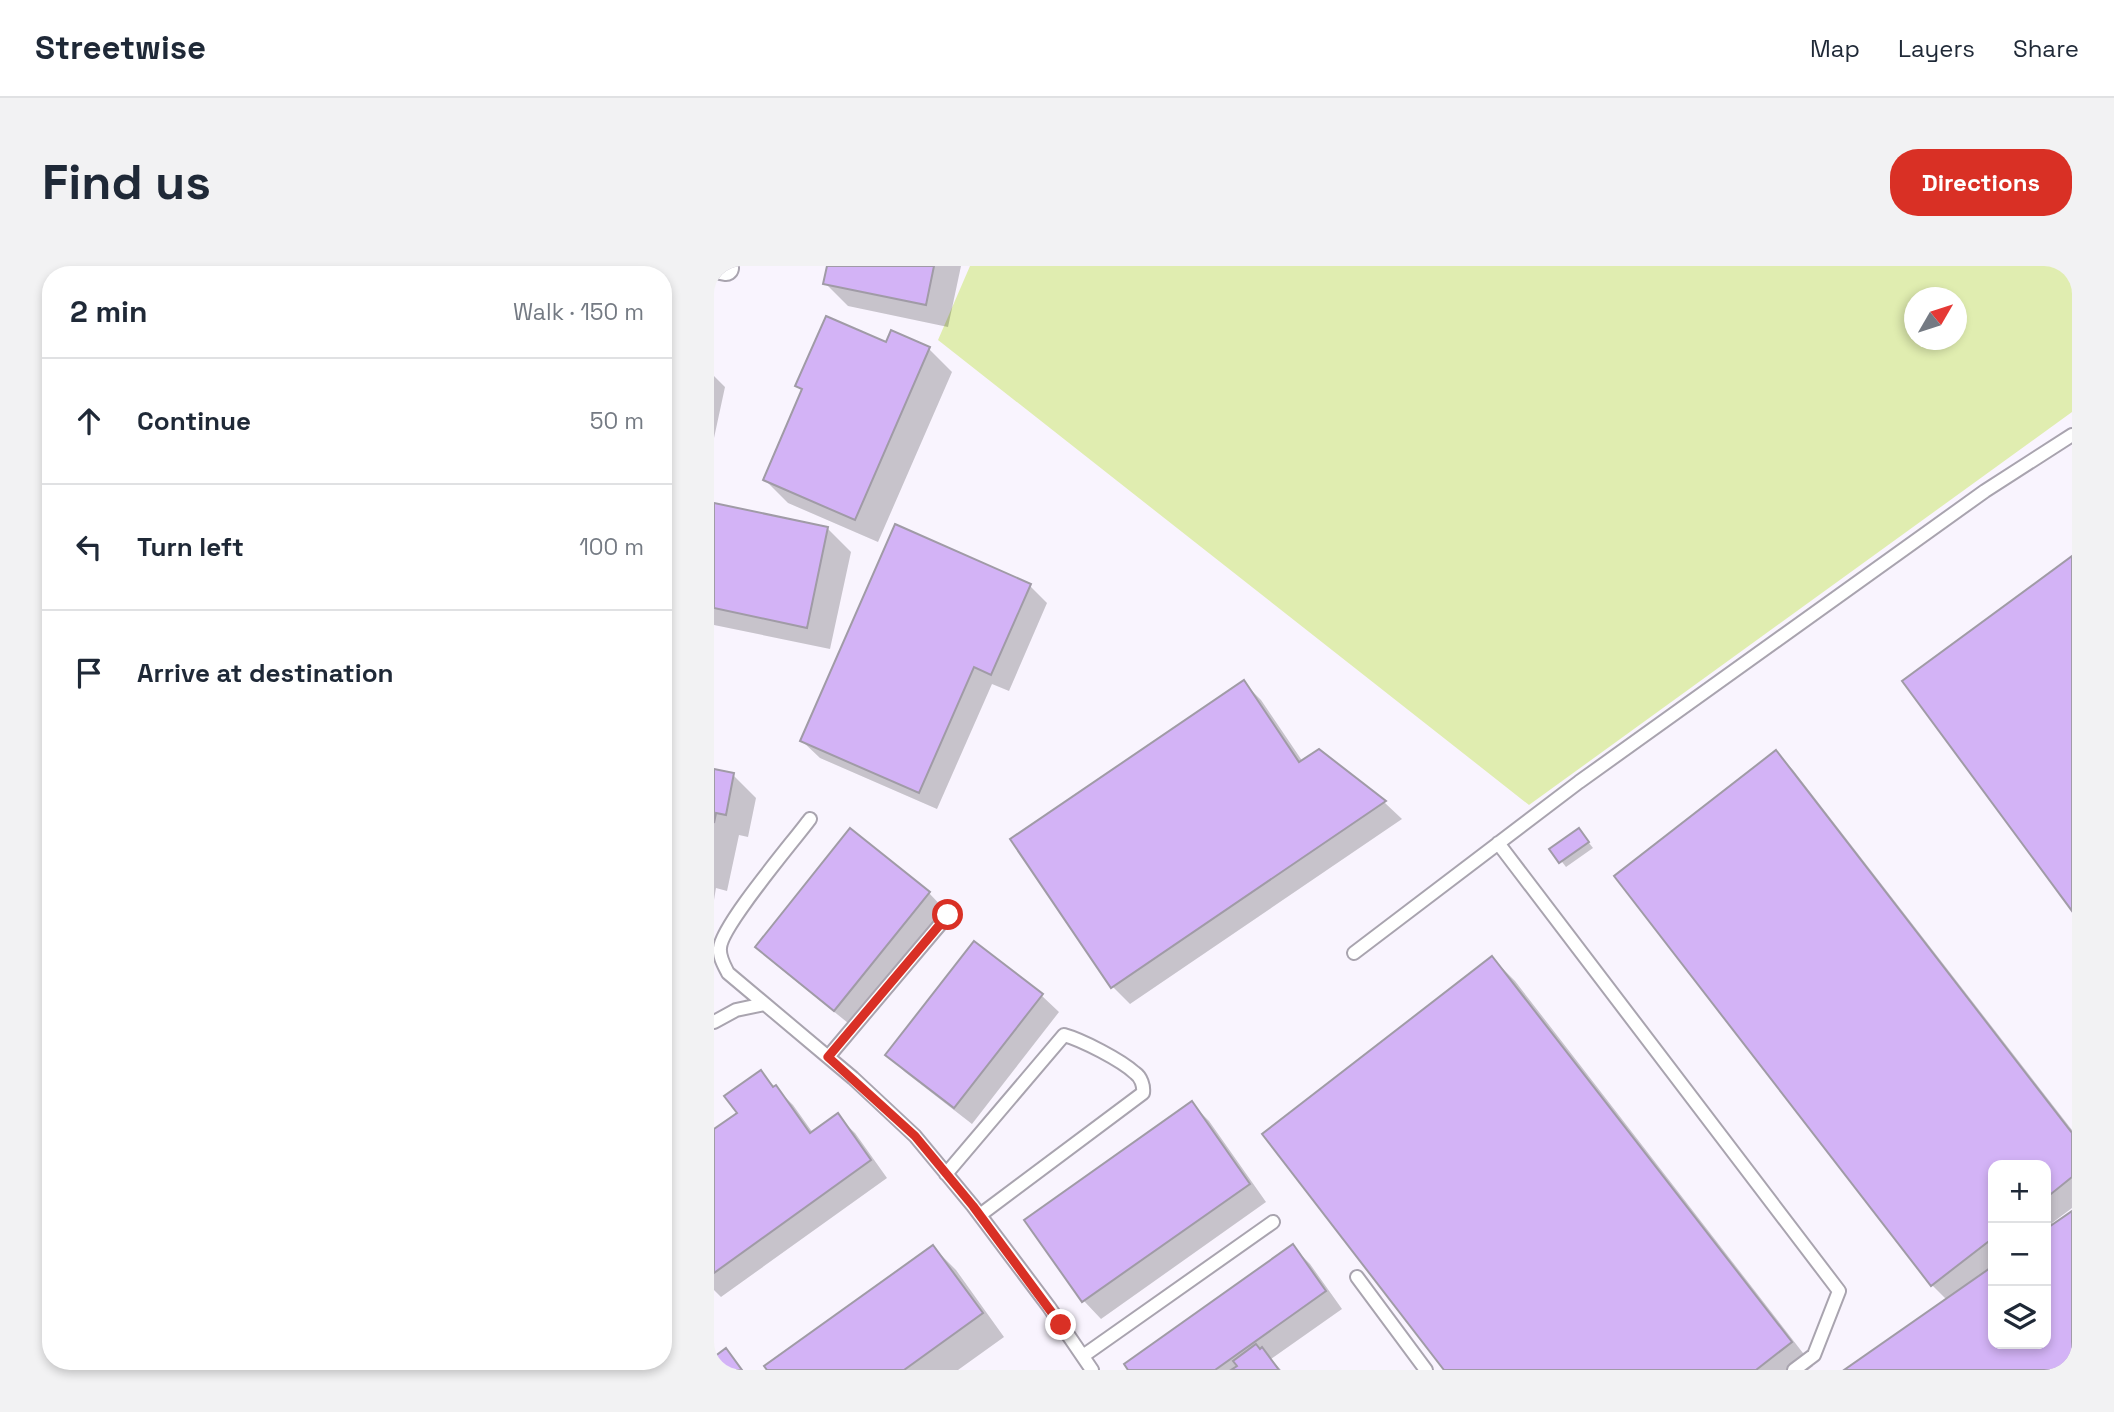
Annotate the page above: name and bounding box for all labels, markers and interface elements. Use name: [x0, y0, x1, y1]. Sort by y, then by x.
text: Streetwise: [35, 27, 206, 69]
text: Map: [1810, 33, 1860, 64]
text: Layers: [1898, 33, 1975, 64]
text: Share: [2013, 33, 2079, 64]
button: Directions: [1890, 149, 2072, 216]
text: Find us: [42, 151, 211, 213]
north arrow: [1904, 287, 1967, 350]
text: 2 min: [70, 292, 148, 331]
text: Walk · 150 m: [513, 297, 644, 327]
icon: ahead: [70, 402, 108, 440]
text: Continue: [137, 404, 251, 438]
text: 50 m: [590, 406, 644, 436]
icon: left: [70, 528, 108, 566]
text: Turn left: [137, 530, 244, 564]
text: 100 m: [579, 532, 644, 562]
icon: arrive: [70, 654, 108, 692]
text: Arrive at destination: [137, 656, 394, 690]
route start: [932, 899, 963, 930]
map controls: [1988, 1160, 2051, 1349]
button: +: [1988, 1160, 2051, 1223]
button: −: [1988, 1223, 2051, 1286]
button: layers: [1988, 1286, 2051, 1349]
route end: [1045, 1309, 1076, 1340]

